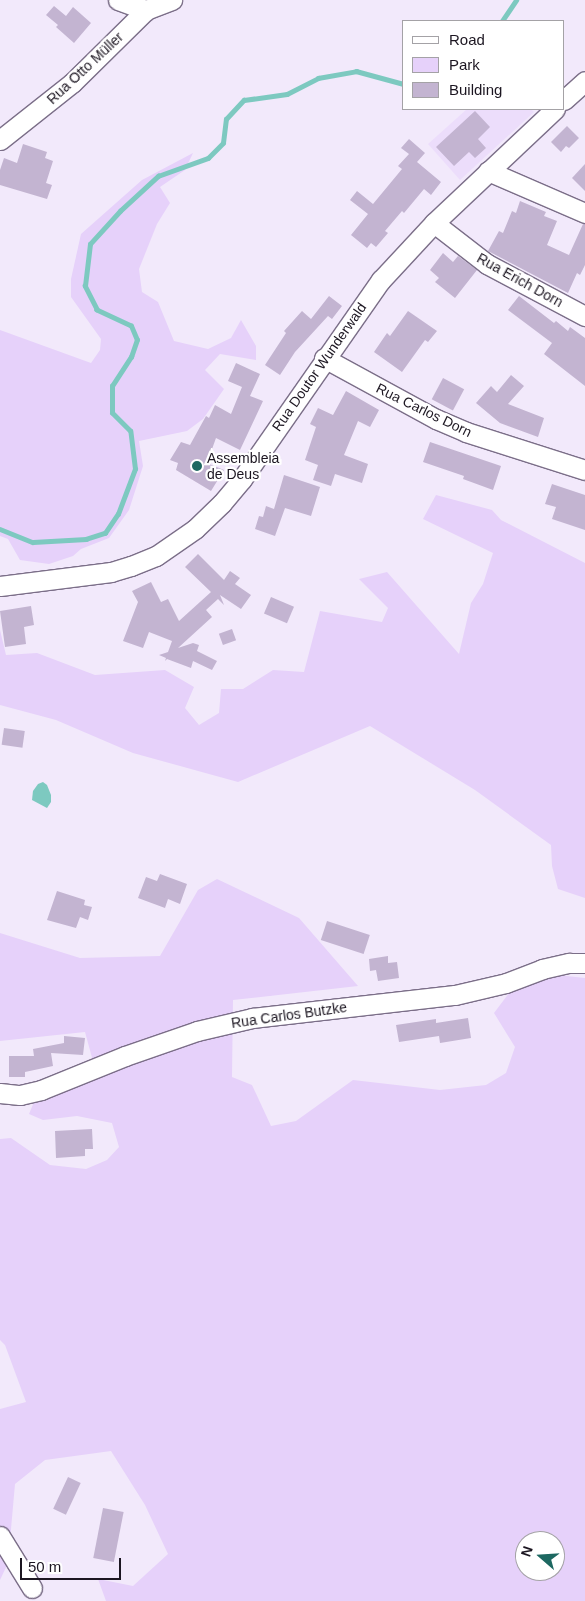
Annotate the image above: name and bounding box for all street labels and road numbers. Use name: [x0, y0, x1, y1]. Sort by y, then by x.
street label: Rua Otto Müller: [43, 28, 127, 108]
street label: Rua Erich Dorn: [474, 249, 566, 311]
street label: Rua Doutor Wunderwald: [268, 299, 370, 435]
street label: Rua Carlos Dorn: [373, 380, 475, 440]
street label: Rua Carlos Butzke: [230, 999, 348, 1031]

